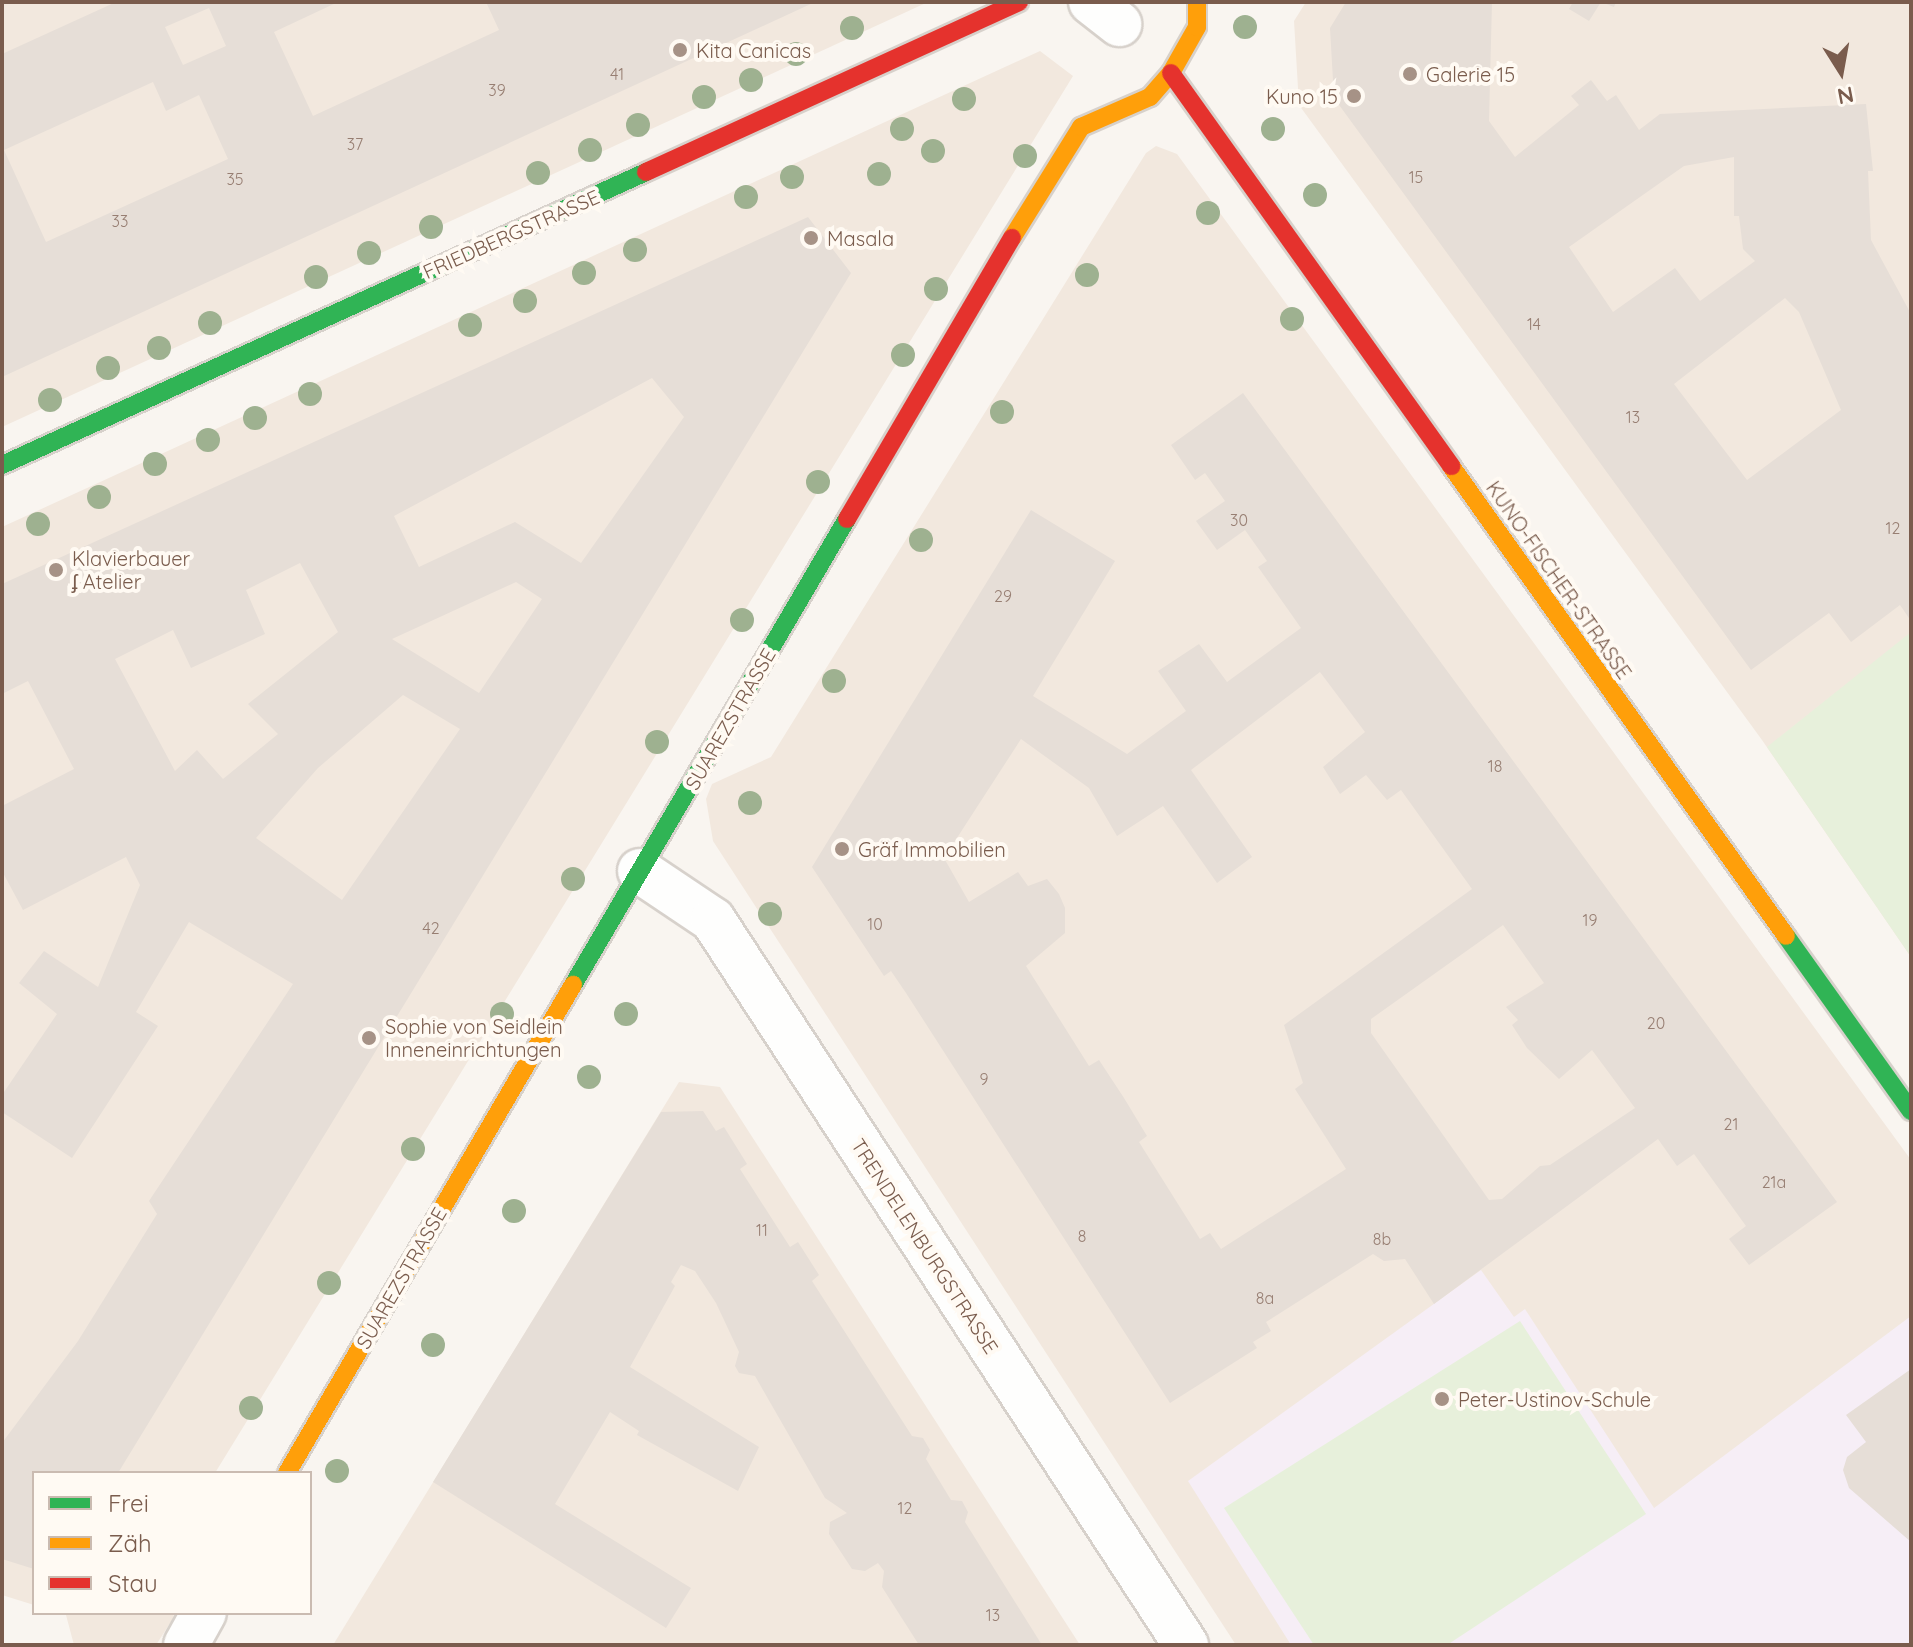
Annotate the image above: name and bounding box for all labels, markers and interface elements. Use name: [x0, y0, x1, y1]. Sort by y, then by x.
north arrow: [1801, 32, 1881, 112]
place label: Kita Canicas: [696, 38, 811, 62]
marker: Kita Canicas: [671, 41, 689, 59]
place label: Galerie 15: [1426, 62, 1515, 86]
house number: 41: [610, 64, 624, 84]
marker: Galerie 15: [1401, 65, 1419, 83]
house number: 39: [488, 80, 506, 100]
text: N: [1835, 80, 1856, 111]
place label: Kuno 15: [1266, 84, 1338, 108]
marker: Kuno 15: [1345, 87, 1363, 105]
house number: 37: [347, 134, 363, 154]
house number: 15: [1409, 167, 1423, 187]
house number: 35: [226, 169, 244, 189]
street label: FRIEDBERGSTRASSE: [419, 184, 603, 284]
house number: 33: [112, 211, 128, 231]
place label: Masala: [827, 226, 894, 250]
marker: Masala: [802, 229, 820, 247]
house number: 14: [1527, 314, 1541, 334]
house number: 13: [1626, 407, 1640, 427]
street label: KUNO-FISCHER-STRASSE: [1481, 476, 1637, 684]
house number: 30: [1230, 510, 1248, 530]
house number: 12: [1886, 518, 1900, 538]
place label: Klavierbauer ʄ Atelier: [72, 546, 190, 593]
marker: Klavierbauer ʄ Atelier: [47, 561, 65, 579]
house number: 29: [994, 586, 1012, 606]
street label: SUAREZSTRASSE: [680, 644, 780, 794]
house number: 18: [1488, 756, 1502, 776]
place label: Gräf Immobilien: [858, 837, 1006, 861]
marker: Gräf Immobilien: [833, 840, 851, 858]
house number: 19: [1583, 910, 1597, 930]
house number: 10: [867, 914, 883, 934]
house number: 42: [422, 918, 440, 938]
house number: 20: [1647, 1013, 1665, 1033]
place label: Sophie von Seidlein Inneneinrichtungen: [385, 1014, 563, 1061]
marker: Sophie von Seidlein Inneneinrichtungen: [360, 1029, 378, 1047]
house number: 9: [980, 1069, 988, 1089]
house number: 21: [1724, 1114, 1738, 1134]
street label: TRENDELENBURGSTRASSE: [846, 1134, 1004, 1358]
house number: 21a: [1762, 1172, 1786, 1192]
street label: SUAREZSTRASSE: [351, 1203, 451, 1353]
house number: 11: [756, 1220, 768, 1240]
house number: 8: [1078, 1226, 1086, 1246]
house number: 8b: [1373, 1229, 1391, 1249]
house number: 8a: [1256, 1288, 1274, 1308]
place label: Peter-Ustinov-Schule: [1458, 1387, 1651, 1411]
marker: Peter-Ustinov-Schule: [1433, 1390, 1451, 1408]
legend: [32, 1471, 312, 1615]
text: Frei: [108, 1488, 149, 1518]
house number: 12: [898, 1498, 912, 1518]
text: Zäh: [108, 1528, 152, 1558]
text: Stau: [108, 1568, 158, 1598]
house number: 13: [986, 1605, 1000, 1625]

